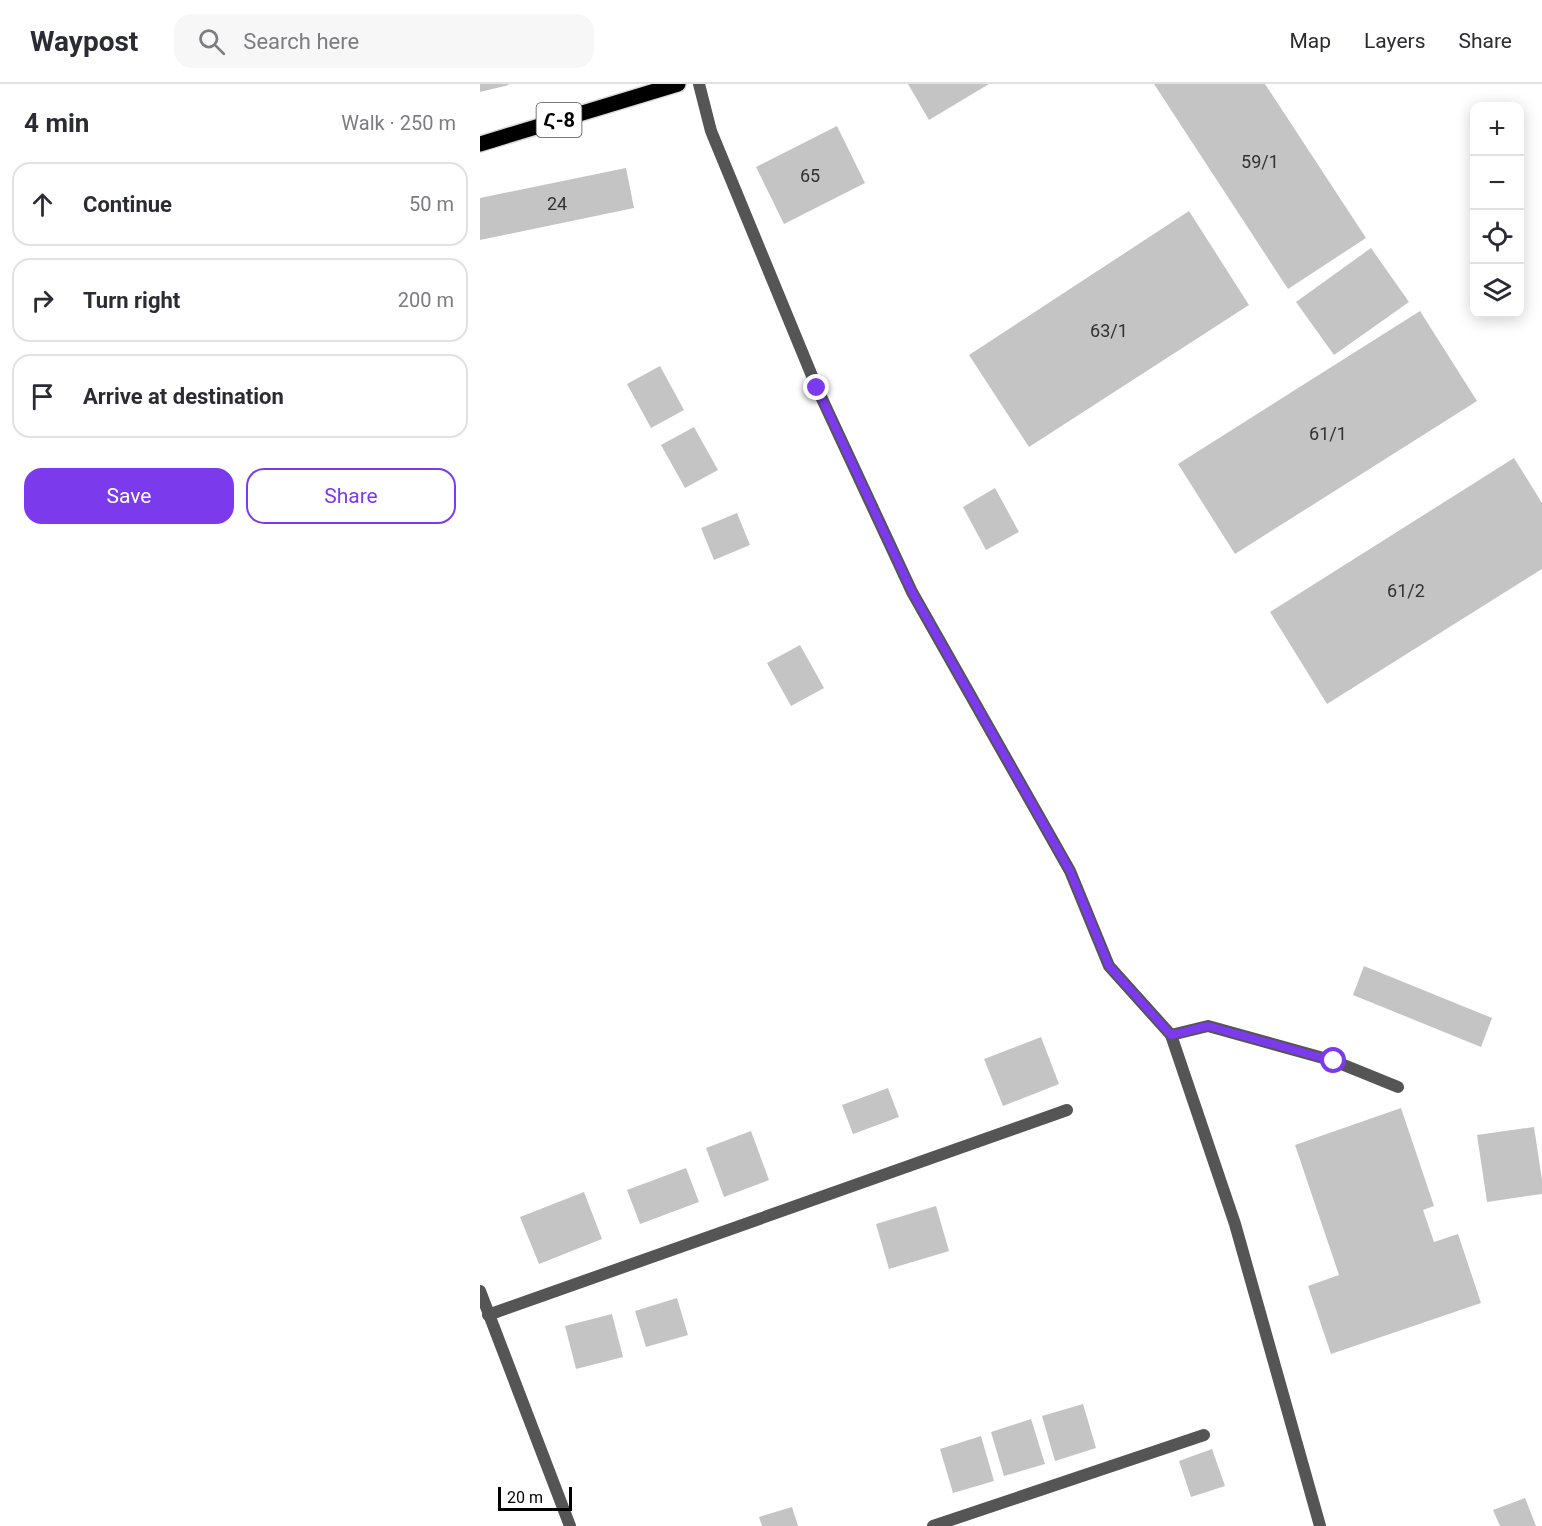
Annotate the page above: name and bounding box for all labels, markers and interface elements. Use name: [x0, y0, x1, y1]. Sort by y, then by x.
search box: [174, 14, 594, 68]
text: Waypost: [30, 25, 138, 58]
icon: search: [195, 25, 228, 58]
text: Search here: [243, 29, 359, 54]
text: Map: [1289, 29, 1331, 53]
text: Layers: [1364, 29, 1425, 53]
text: Share: [1458, 29, 1512, 53]
map controls: [1470, 102, 1524, 318]
button: +: [1470, 102, 1524, 156]
road number: Հ-8: [536, 103, 581, 137]
text: 4 min: [24, 108, 89, 138]
text: Walk · 250 m: [341, 111, 456, 135]
house number: 59/1: [1241, 151, 1279, 172]
button: −: [1470, 156, 1524, 210]
house number: 65: [800, 165, 820, 186]
icon: ahead: [26, 188, 59, 221]
text: Continue: [83, 192, 172, 217]
text: 50 m: [409, 192, 454, 216]
house number: 24: [547, 193, 567, 214]
button: locate: [1470, 210, 1524, 264]
button: layers: [1470, 264, 1524, 318]
icon: right: [26, 284, 59, 317]
text: Turn right: [83, 288, 180, 313]
text: 200 m: [398, 288, 454, 312]
house number: 63/1: [1090, 320, 1128, 341]
route end: [803, 374, 829, 400]
icon: arrive: [26, 380, 59, 413]
text: Arrive at destination: [83, 384, 284, 409]
house number: 61/1: [1309, 423, 1347, 444]
button: Save: [24, 468, 234, 524]
button: Share: [246, 468, 456, 524]
house number: 61/2: [1387, 580, 1425, 601]
route start: [1320, 1047, 1346, 1073]
scale bar: [498, 1484, 572, 1512]
text: 20 m: [507, 1488, 543, 1507]

